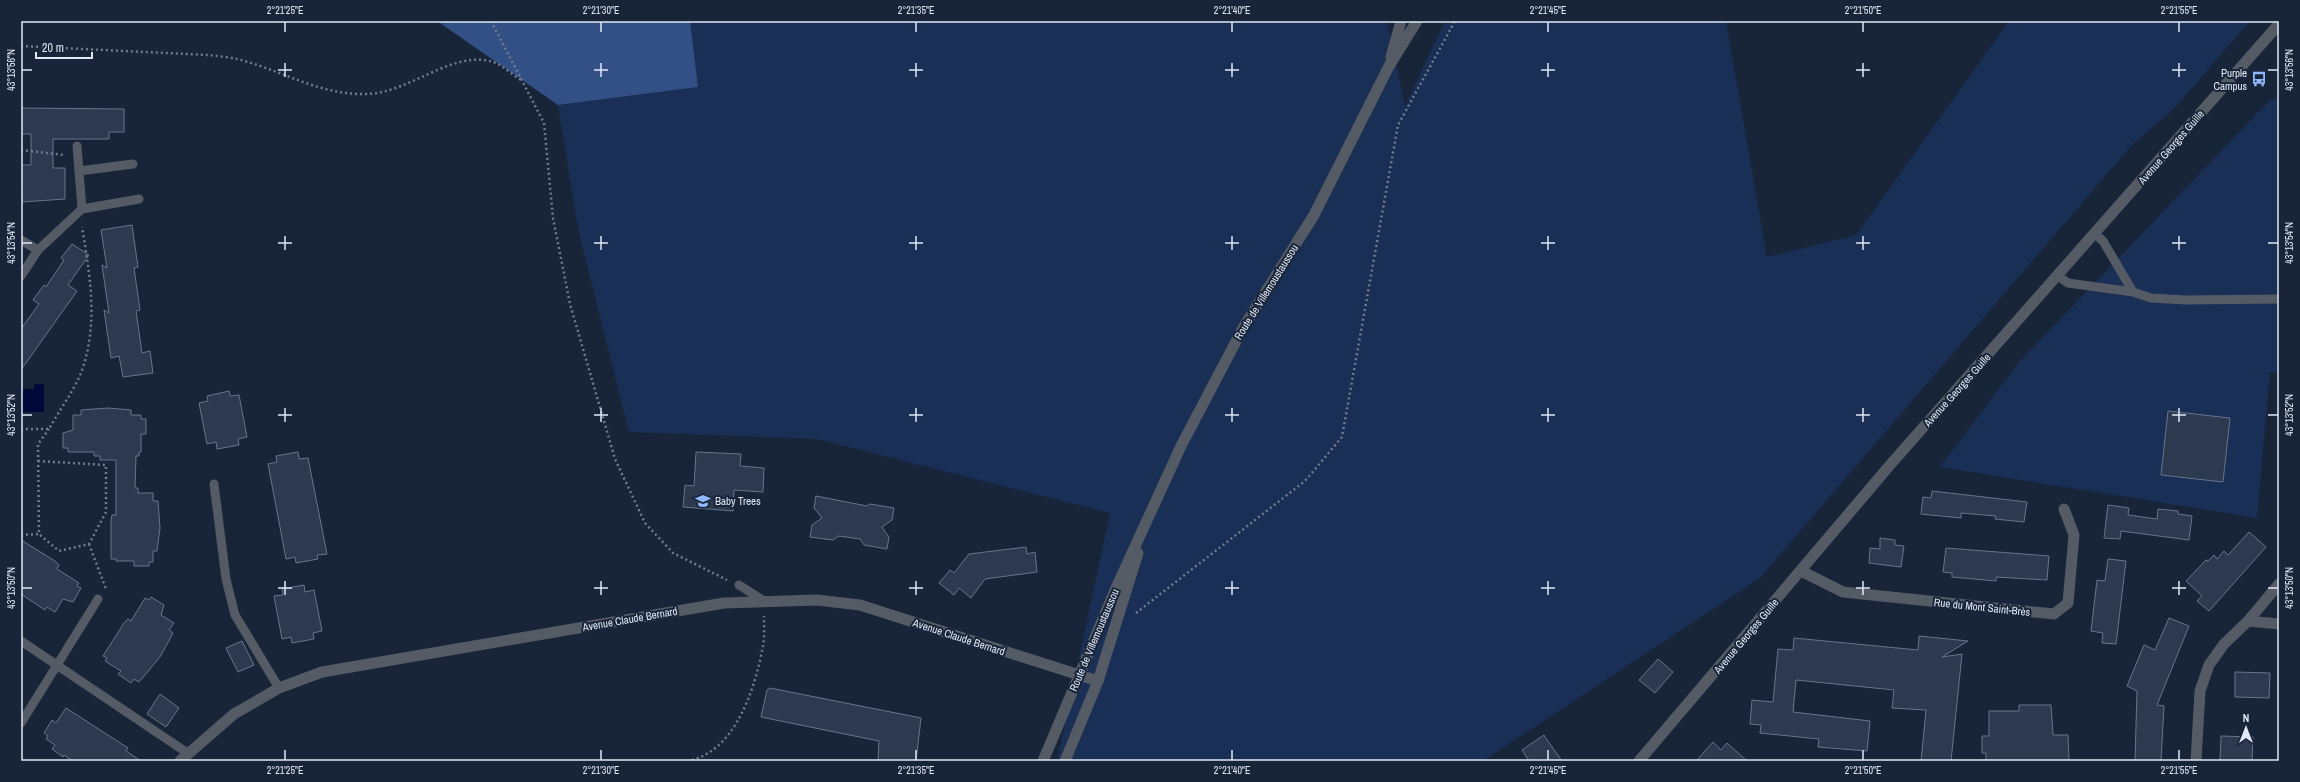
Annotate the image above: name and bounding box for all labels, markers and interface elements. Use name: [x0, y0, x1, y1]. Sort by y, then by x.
text: 2°21'25"E: [267, 4, 303, 17]
text: 2°21'30"E: [583, 4, 619, 17]
text: 2°21'35"E: [898, 4, 934, 17]
text: 2°21'40"E: [1214, 4, 1250, 17]
text: 2°21'45"E: [1530, 4, 1566, 17]
text: 2°21'50"E: [1845, 4, 1881, 17]
text: 2°21'55"E: [2161, 4, 2197, 17]
scale bar: [36, 34, 92, 60]
text: 20 m: [42, 40, 64, 56]
text: 43°13'56"N: [5, 49, 18, 91]
text: 43°13'56"N: [2283, 49, 2296, 91]
place label: Purple Campus: [2213, 66, 2247, 93]
bus stop icon: Purple Campus: [2250, 70, 2268, 88]
street label: Avenue Georges Guille: [2134, 107, 2207, 188]
text: 43°13'54"N: [5, 222, 18, 264]
text: 43°13'54"N: [2283, 222, 2296, 264]
street label: Route de Villemoustaussou: [1231, 242, 1301, 342]
street label: Avenue Georges Guille: [1920, 351, 1994, 430]
text: 43°13'52"N: [5, 394, 18, 436]
text: 43°13'52"N: [2283, 394, 2296, 436]
school or university icon: Baby Trees: [694, 492, 712, 510]
place label: Baby Trees: [715, 494, 761, 508]
text: 43°13'50"N: [5, 567, 18, 609]
text: 43°13'50"N: [2283, 567, 2296, 609]
street label: Route de Villemoustaussou: [1066, 587, 1122, 693]
street label: Rue du Mont Saint-Brès: [1933, 595, 2031, 619]
street label: Avenue Georges Guille: [1710, 596, 1781, 677]
street label: Avenue Claude Bernard: [580, 604, 679, 634]
street label: Avenue Claude Bernard: [910, 615, 1007, 659]
north arrow: [2226, 708, 2266, 748]
text: N: [2243, 711, 2249, 725]
text: 2°21'25"E: [267, 764, 303, 777]
text: 2°21'30"E: [583, 764, 619, 777]
text: 2°21'35"E: [898, 764, 934, 777]
text: 2°21'40"E: [1214, 764, 1250, 777]
text: 2°21'45"E: [1530, 764, 1566, 777]
text: 2°21'50"E: [1845, 764, 1881, 777]
text: 2°21'55"E: [2161, 764, 2197, 777]

